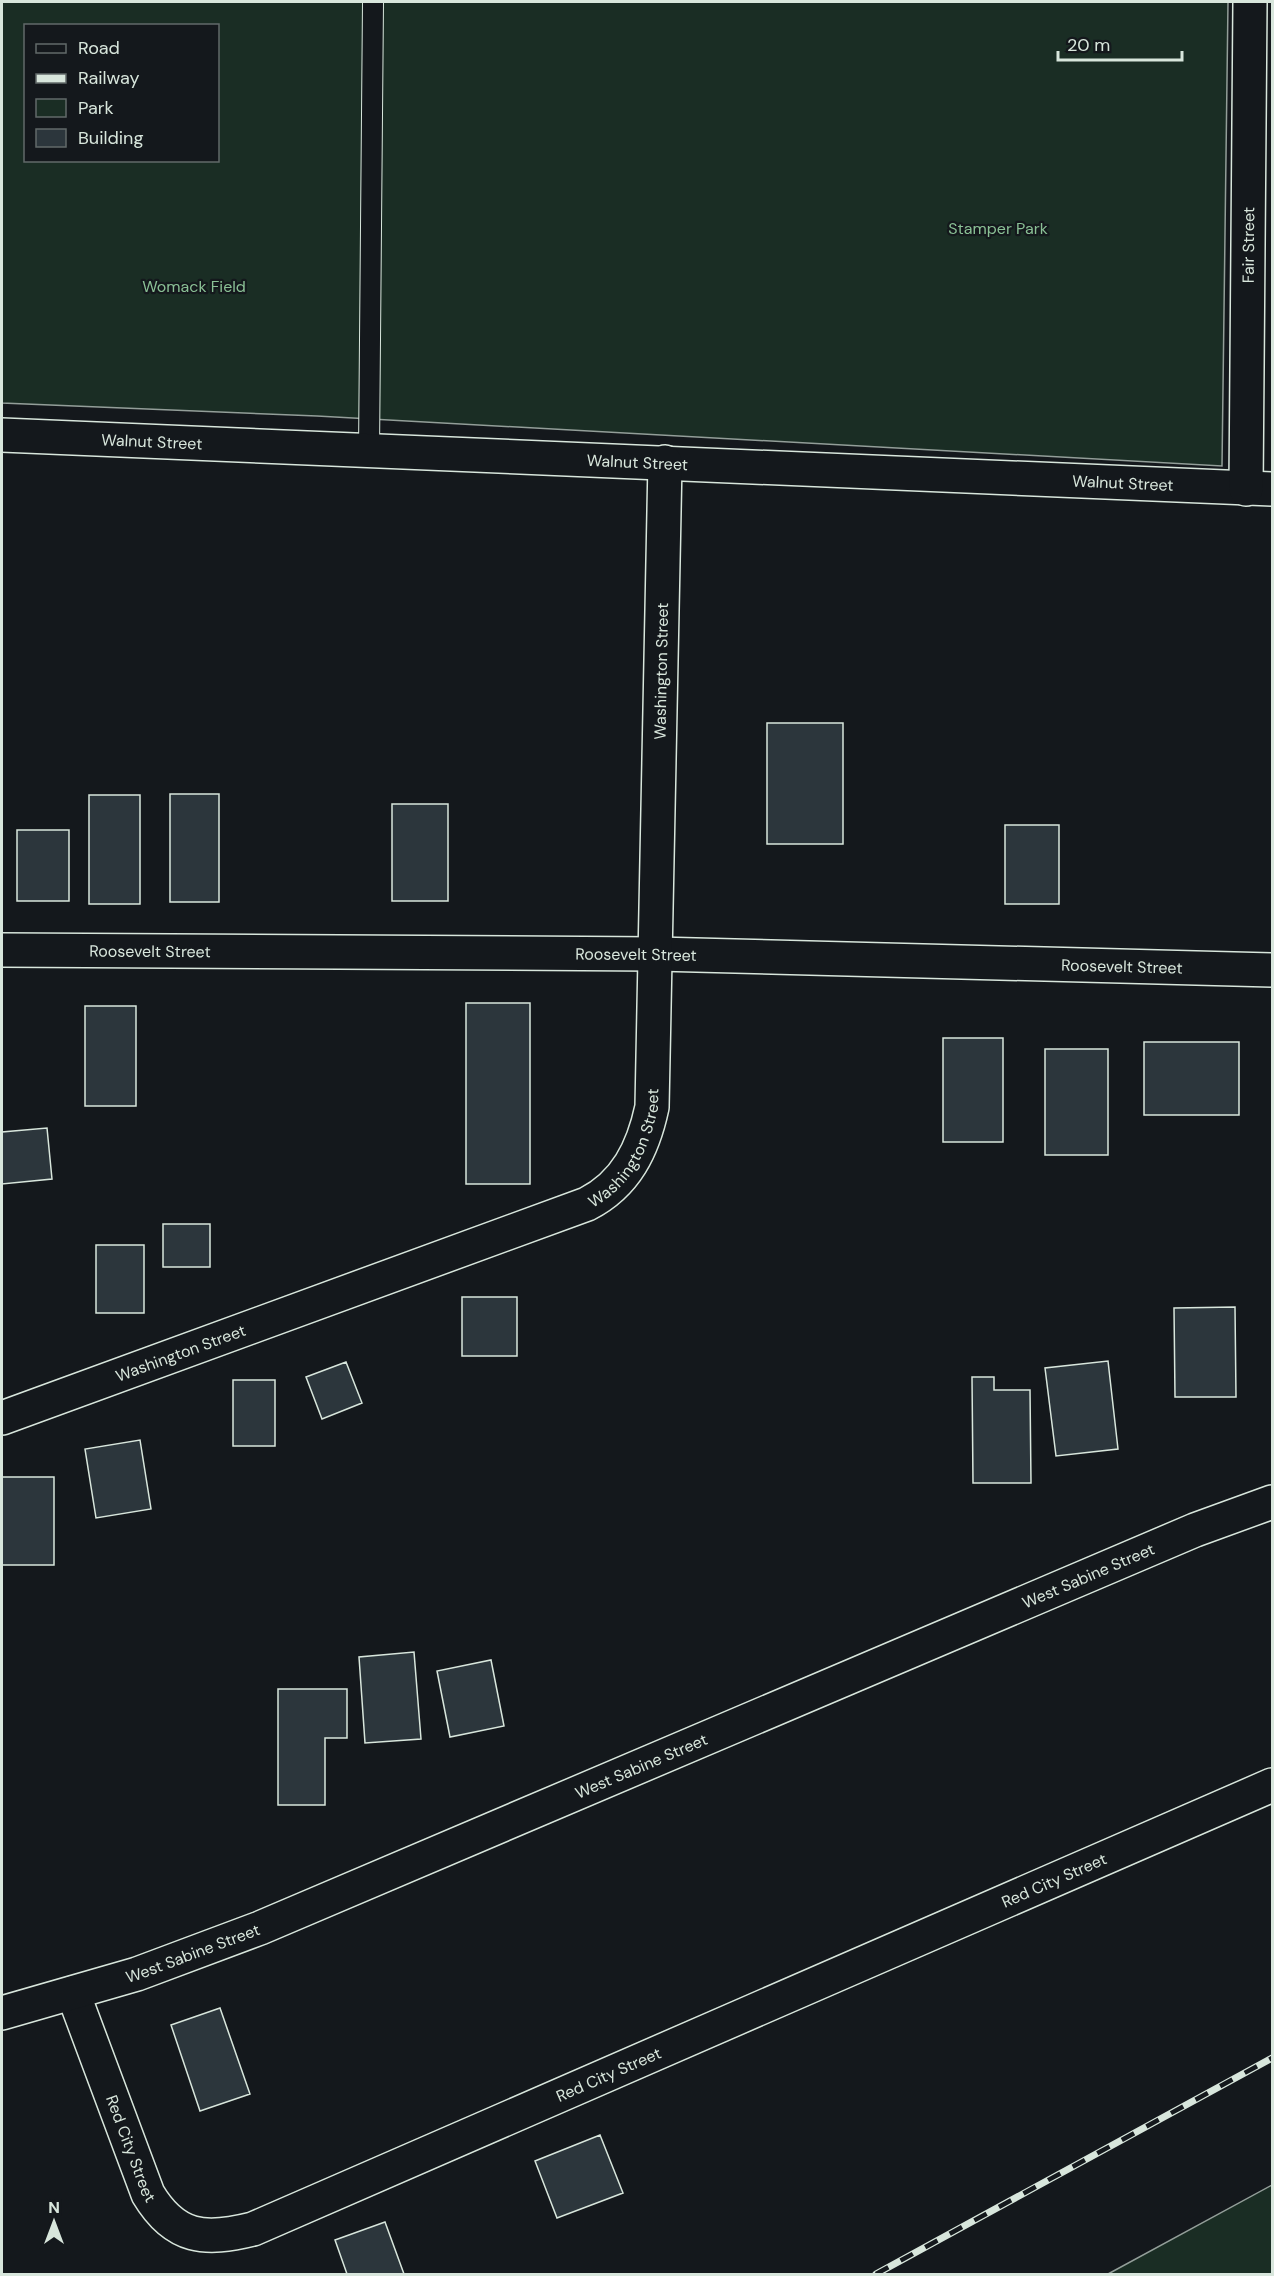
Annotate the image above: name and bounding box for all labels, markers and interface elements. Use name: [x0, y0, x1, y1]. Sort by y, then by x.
legend: [24, 24, 219, 162]
scale bar: [1058, 24, 1182, 62]
text: 20 m: [1067, 33, 1110, 57]
text: Road: [78, 36, 120, 60]
text: Railway: [78, 66, 140, 90]
text: Park: [78, 96, 114, 120]
text: Building: [78, 126, 143, 150]
street label: Fair Street: [1238, 207, 1259, 283]
park label: Stamper Park: [948, 218, 1048, 239]
park label: Womack Field: [142, 276, 246, 297]
street label: Walnut Street: [101, 429, 203, 455]
street label: Walnut Street: [586, 450, 688, 475]
street label: Walnut Street: [1072, 471, 1174, 496]
street label: Washington Street: [649, 602, 673, 740]
street label: Roosevelt Street: [89, 941, 211, 962]
street label: Roosevelt Street: [575, 944, 697, 966]
street label: Roosevelt Street: [1061, 955, 1183, 979]
street label: Washington Street: [584, 1088, 663, 1212]
street label: Washington Street: [113, 1320, 249, 1387]
street label: West Sabine Street: [1019, 1538, 1158, 1613]
street label: West Sabine Street: [572, 1729, 711, 1804]
street label: Red City Street: [998, 1848, 1110, 1913]
street label: West Sabine Street: [123, 1919, 263, 1988]
street label: Red City Street: [553, 2042, 664, 2107]
street label: Red City Street: [101, 2092, 161, 2207]
north arrow: [24, 2192, 84, 2252]
text: N: [48, 2197, 60, 2218]

